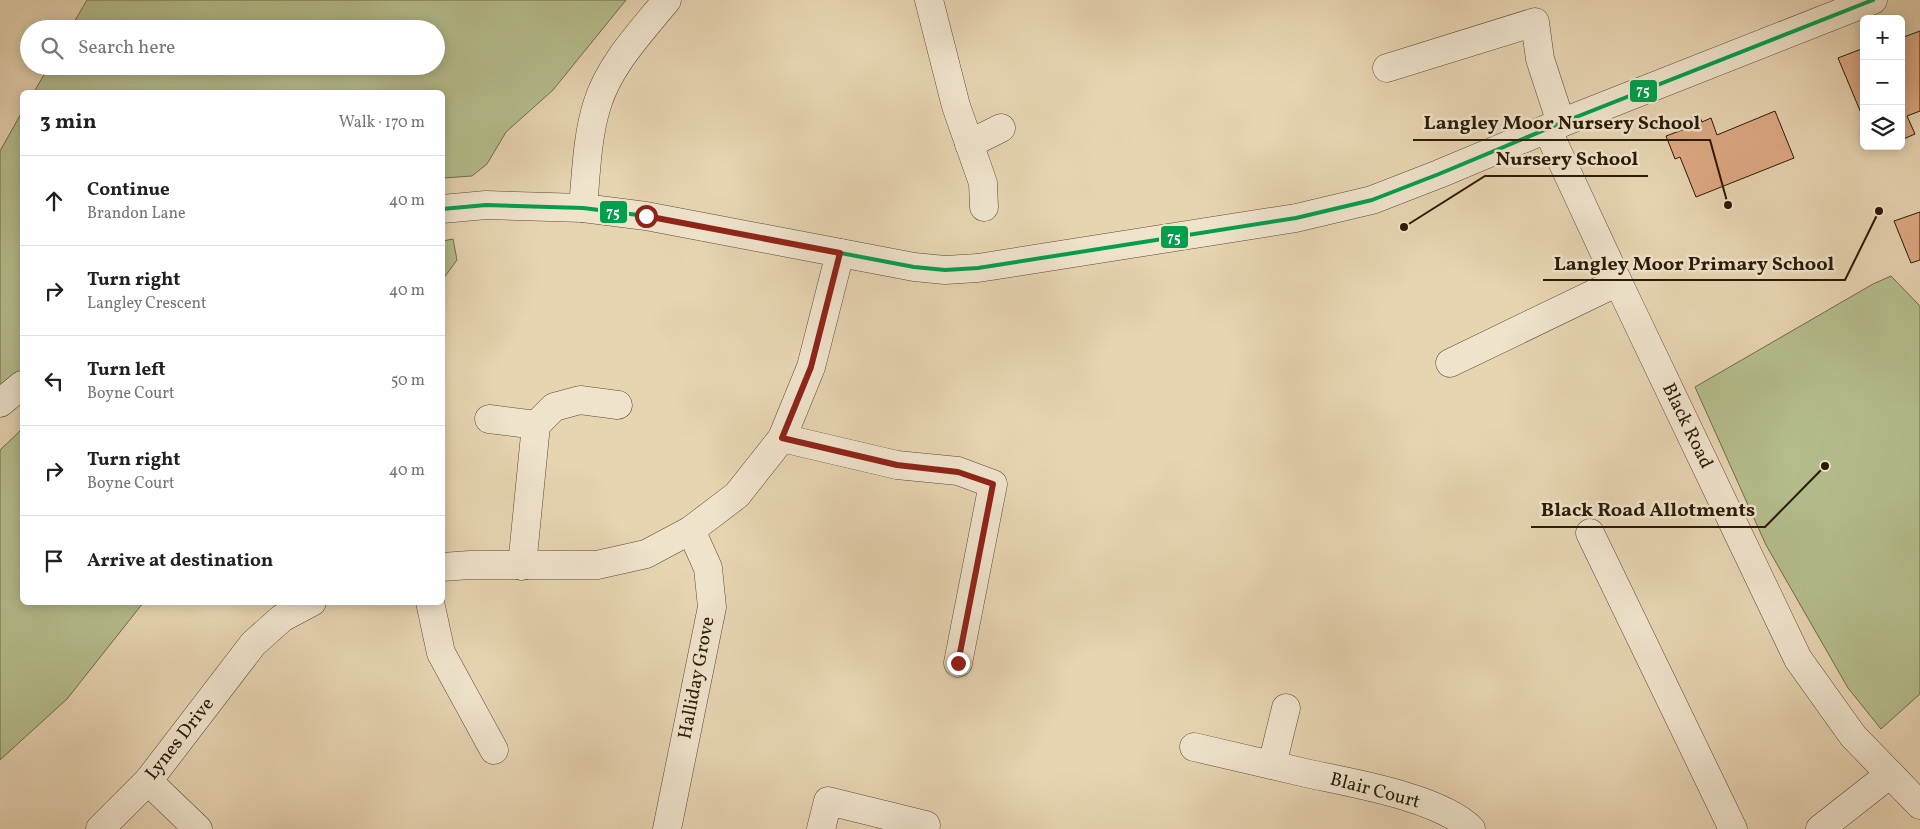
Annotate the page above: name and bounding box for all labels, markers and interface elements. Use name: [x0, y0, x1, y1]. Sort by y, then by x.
map controls: [1860, 15, 1905, 150]
button: +: [1860, 15, 1905, 60]
search box: [20, 20, 445, 75]
icon: search: [38, 34, 66, 62]
text: Search here: [78, 35, 175, 61]
button: −: [1860, 60, 1905, 105]
line badge: 75: [1629, 79, 1658, 103]
text: 75: [1636, 82, 1650, 101]
callout: Langley Moor Nursery School: [1413, 105, 1710, 140]
button: layers: [1860, 105, 1905, 150]
text: 3 min: [40, 108, 96, 137]
text: Langley Moor Nursery School: [1424, 110, 1701, 138]
text: Walk · 170 m: [339, 112, 425, 134]
callout: Nursery School: [1485, 141, 1648, 176]
text: Nursery School: [1496, 146, 1639, 174]
text: Continue: [87, 177, 170, 203]
icon: ahead: [40, 187, 68, 215]
text: 40 m: [389, 190, 425, 212]
line badge: 75: [599, 200, 628, 224]
text: Brandon Lane: [87, 203, 186, 225]
text: 75: [606, 204, 620, 223]
route start: [635, 205, 658, 228]
line badge: 75: [1160, 225, 1189, 249]
text: 75: [1167, 229, 1181, 248]
callout: Langley Moor Primary School: [1543, 245, 1845, 280]
text: Langley Moor Primary School: [1554, 251, 1835, 279]
text: Turn right: [87, 267, 180, 293]
icon: right: [40, 277, 68, 305]
text: 40 m: [389, 280, 425, 302]
text: Langley Crescent: [87, 293, 207, 315]
text: Turn left: [87, 357, 166, 383]
icon: left: [40, 367, 68, 395]
text: 50 m: [391, 370, 425, 392]
street label: Black Road: [1655, 379, 1719, 473]
text: Boyne Court: [87, 383, 175, 405]
text: Turn right: [87, 447, 180, 473]
icon: right: [40, 457, 68, 485]
text: 40 m: [389, 460, 425, 482]
text: Boyne Court: [87, 473, 175, 495]
callout: Black Road Allotments: [1531, 492, 1765, 527]
text: Black Road Allotments: [1541, 497, 1755, 525]
icon: arrive: [40, 547, 68, 575]
text: Arrive at destination: [87, 548, 273, 574]
street label: Halliday Grove: [672, 614, 722, 742]
route end: [947, 652, 970, 675]
street label: Lynes Drive: [140, 692, 220, 786]
street label: Blair Court: [1327, 766, 1423, 816]

